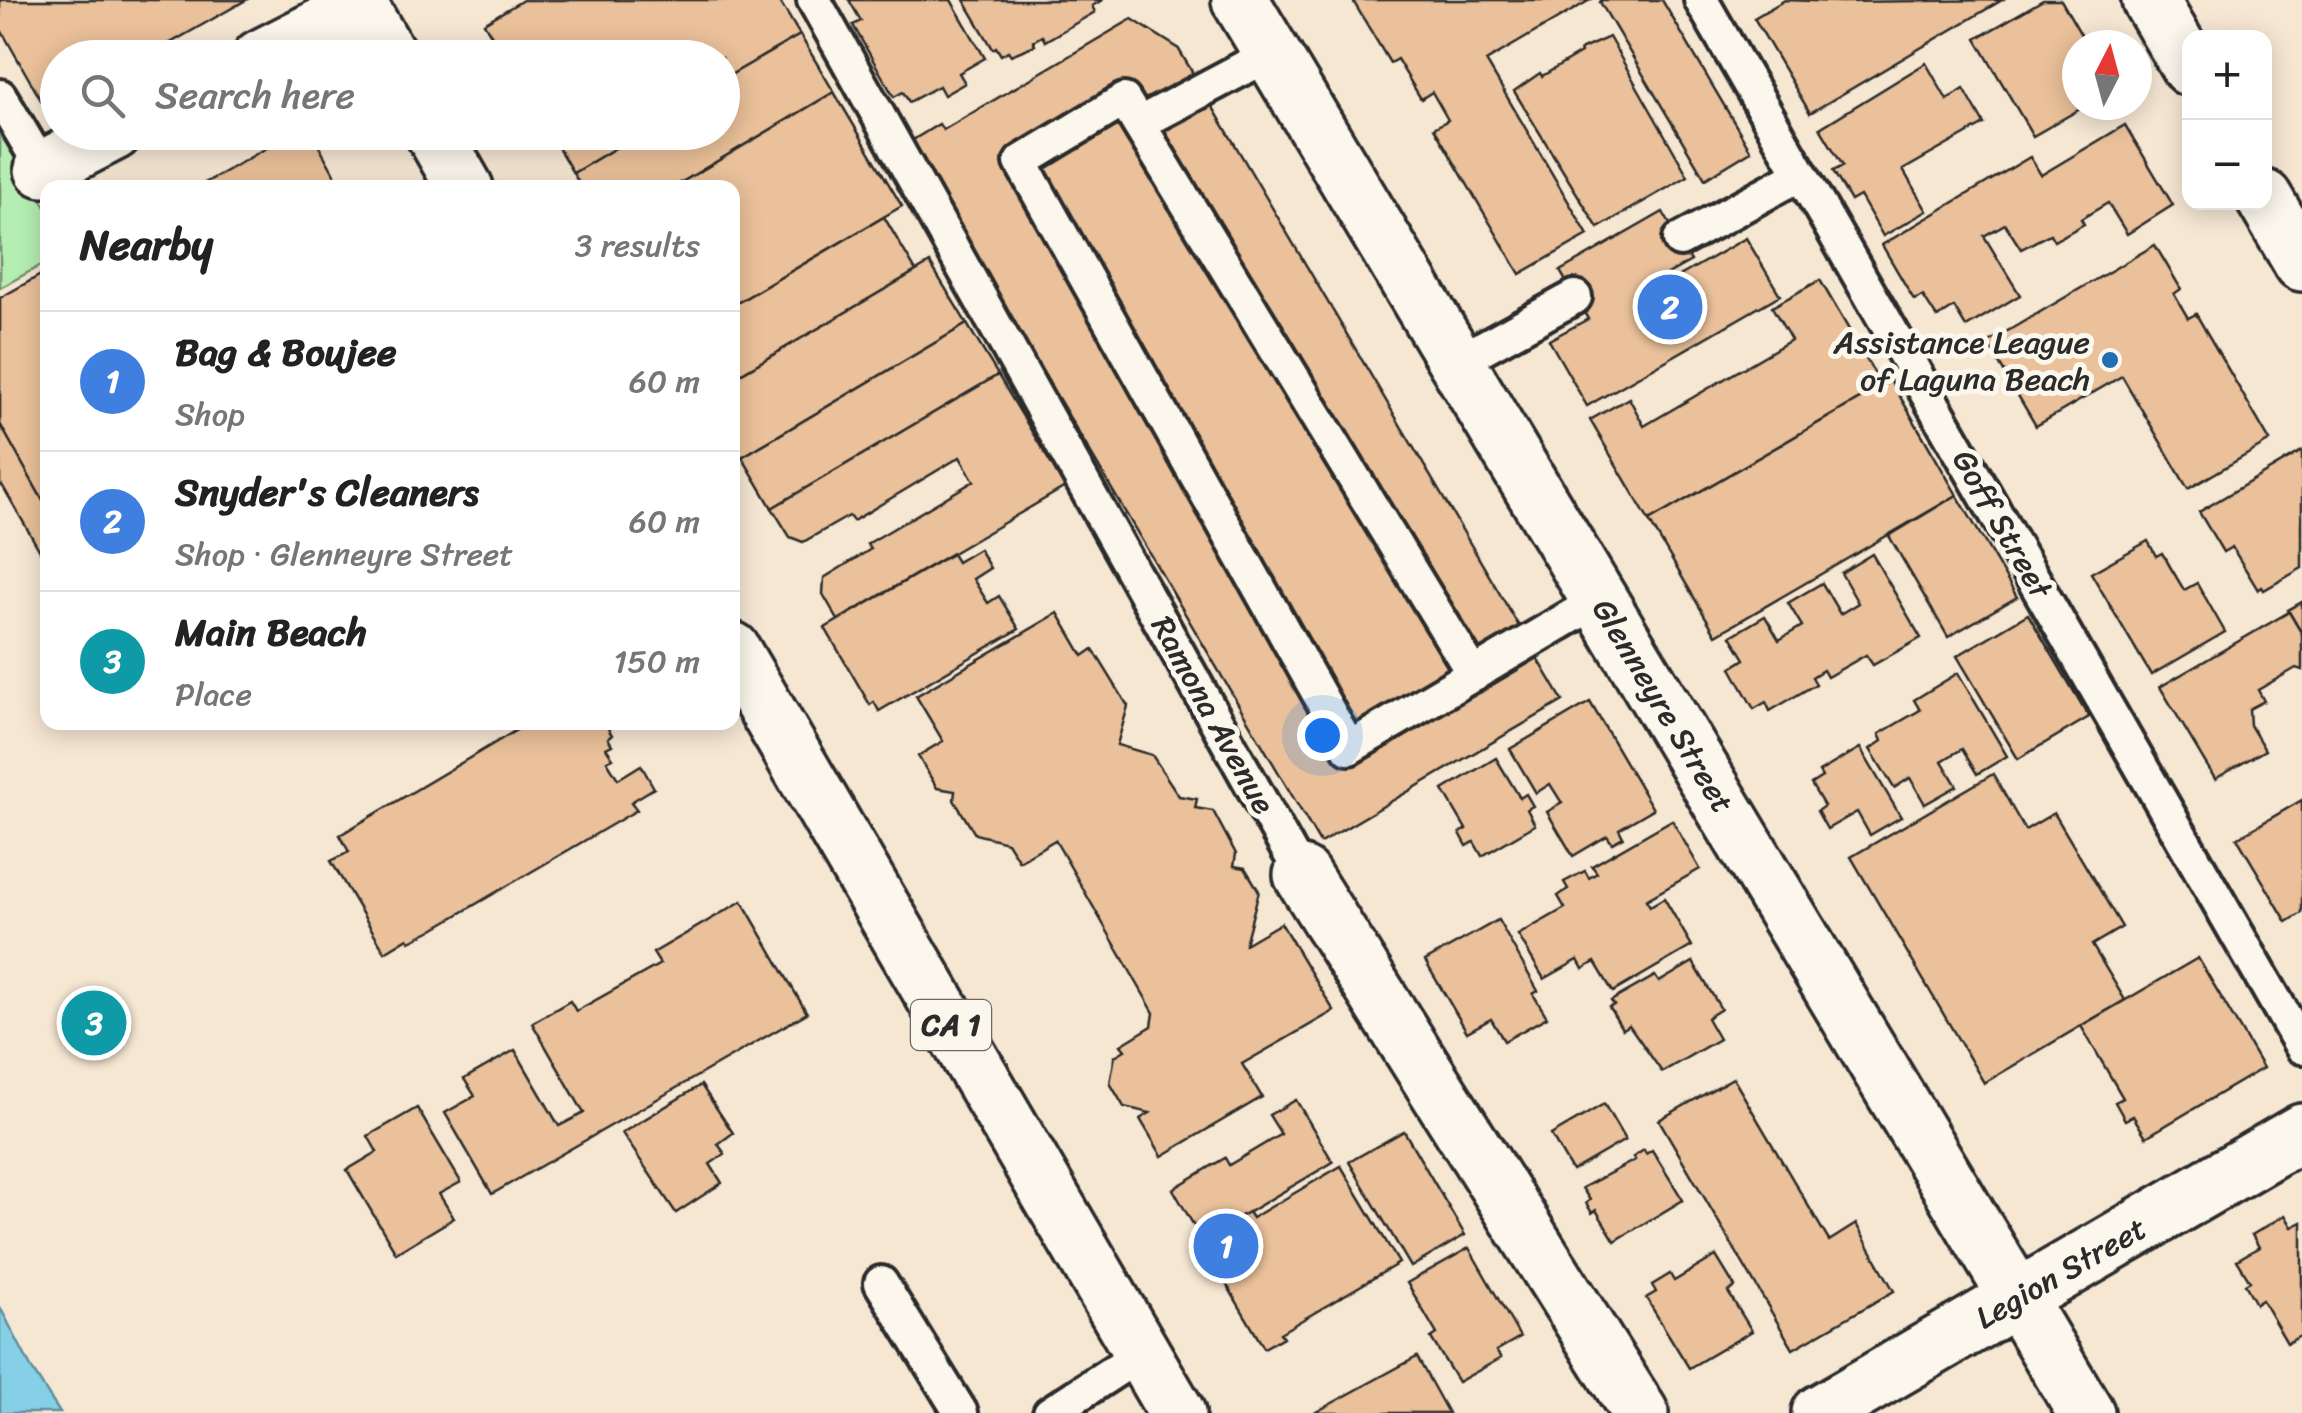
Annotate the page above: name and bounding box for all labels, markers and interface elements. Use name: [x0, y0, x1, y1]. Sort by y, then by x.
north arrow: [2062, 30, 2152, 120]
map controls: [2182, 30, 2272, 210]
button: +: [2182, 30, 2272, 120]
search box: [40, 40, 740, 150]
text: Search here: [155, 62, 355, 129]
icon: search: [75, 68, 130, 123]
button: −: [2182, 120, 2272, 210]
text: Nearby: [80, 208, 213, 282]
text: 3 results: [575, 217, 700, 274]
pin: 2: [1638, 270, 1702, 344]
place label: Assistance League of Laguna Beach: [1833, 314, 2090, 408]
text: Bag & Boujee: [175, 319, 397, 386]
marker: Assistance League of Laguna Beach: [2099, 349, 2121, 371]
text: 1: [106, 353, 119, 410]
text: 60 m: [629, 353, 700, 410]
text: Shop: [175, 386, 245, 443]
street label: Goff Street: [1936, 438, 2068, 611]
text: Snyder's Cleaners: [175, 459, 479, 526]
text: 2: [103, 493, 122, 550]
text: 60 m: [629, 493, 700, 550]
text: Shop · Glenneyre Street: [175, 526, 513, 583]
street label: Glenneyre Street: [1576, 587, 1750, 825]
text: Main Beach: [175, 599, 367, 666]
street label: Ramona Avenue: [1135, 605, 1291, 825]
text: 3: [104, 633, 121, 690]
text: 150 m: [614, 633, 700, 690]
text: Place: [175, 666, 252, 723]
your location: [1297, 710, 1348, 761]
pin: 3: [62, 986, 126, 1060]
road number: CA 1: [911, 1000, 991, 1050]
street label: Legion Street: [1964, 1201, 2158, 1345]
pin: 1: [1194, 1208, 1258, 1284]

